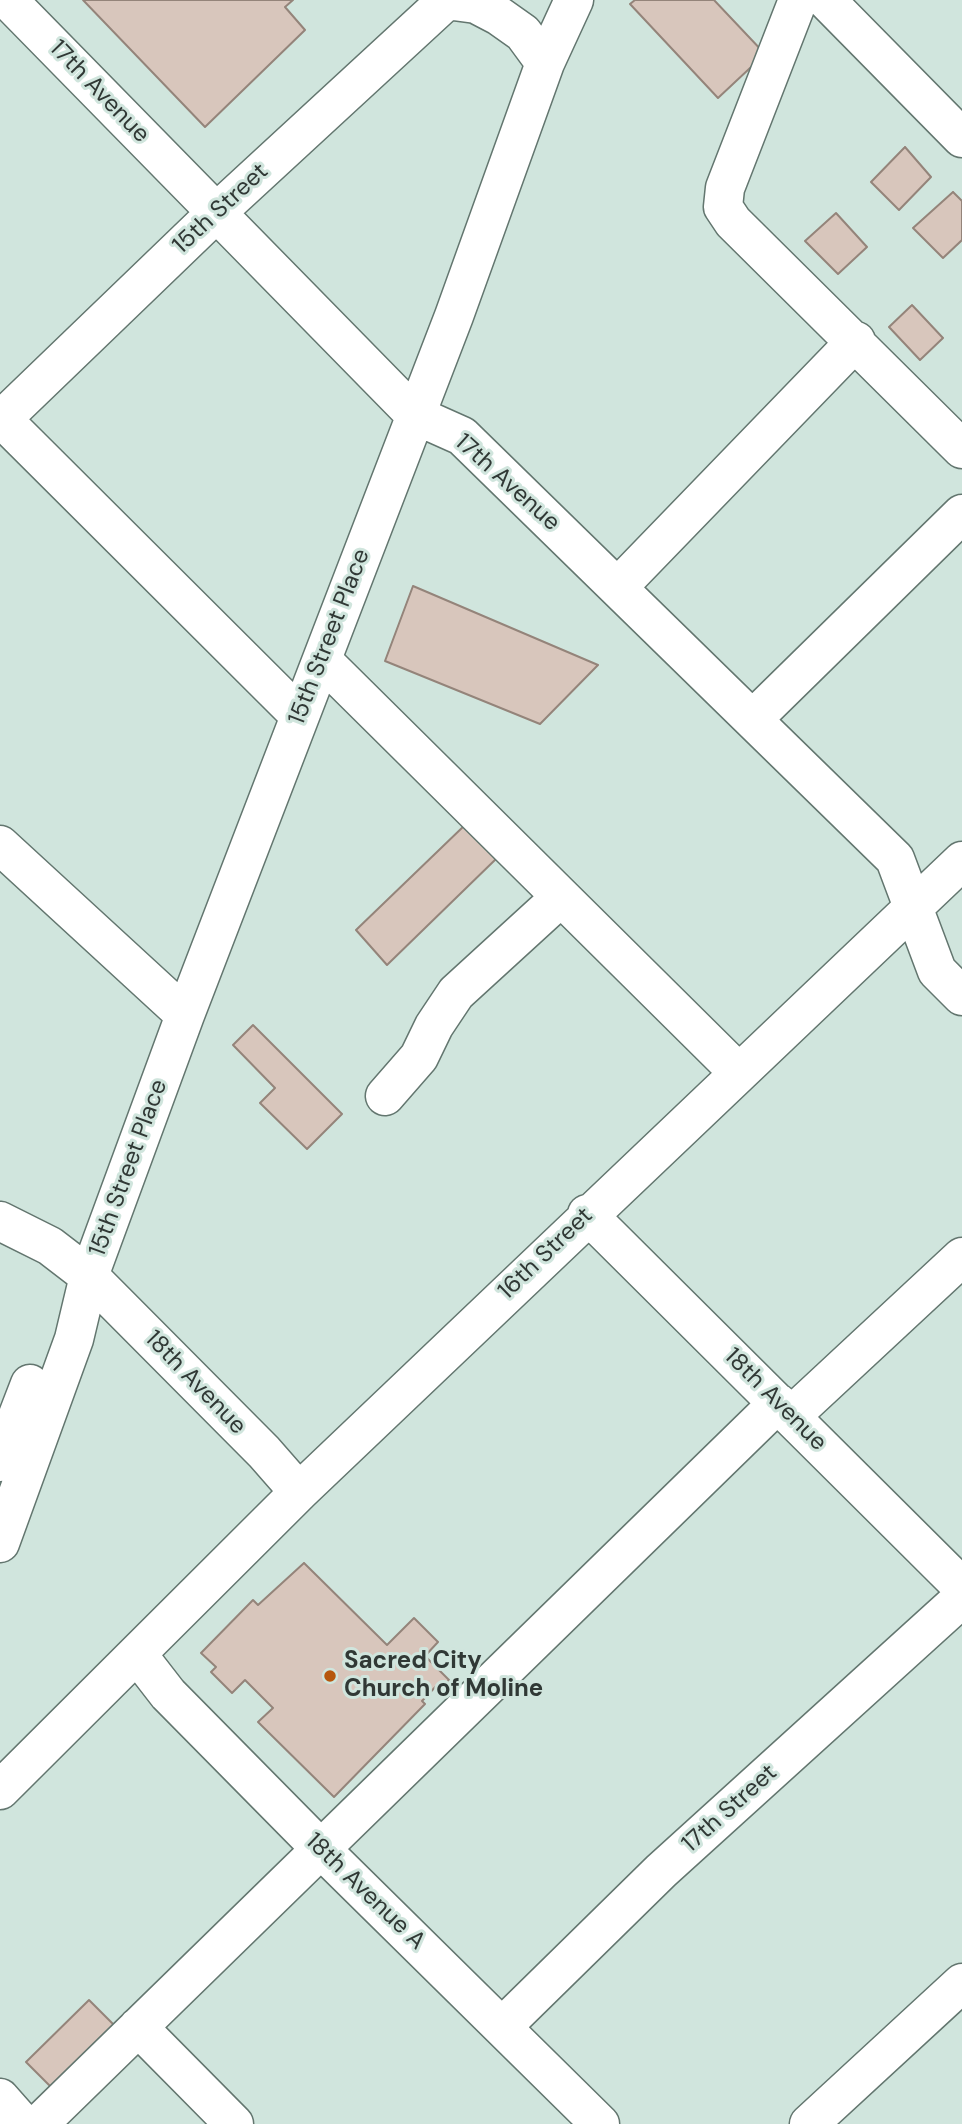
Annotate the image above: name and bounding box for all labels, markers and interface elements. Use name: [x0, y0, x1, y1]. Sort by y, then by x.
street label: 17th Avenue: [43, 35, 155, 149]
street label: 15th Street: [167, 158, 275, 260]
street label: 17th Avenue: [449, 428, 565, 538]
street label: 15th Street Place: [283, 545, 377, 729]
street label: 15th Street Place: [84, 1076, 174, 1260]
street label: 16th Street: [493, 1202, 599, 1306]
street label: 18th Avenue: [138, 1325, 252, 1441]
street label: 18th Avenue: [718, 1343, 832, 1457]
place label: Sacred City Church of Moline: [344, 1648, 543, 1704]
marker: Sacred City Church of Moline: [322, 1668, 338, 1684]
street label: 17th Street: [677, 1759, 783, 1859]
street label: 18th Avenue A: [299, 1828, 431, 1956]

